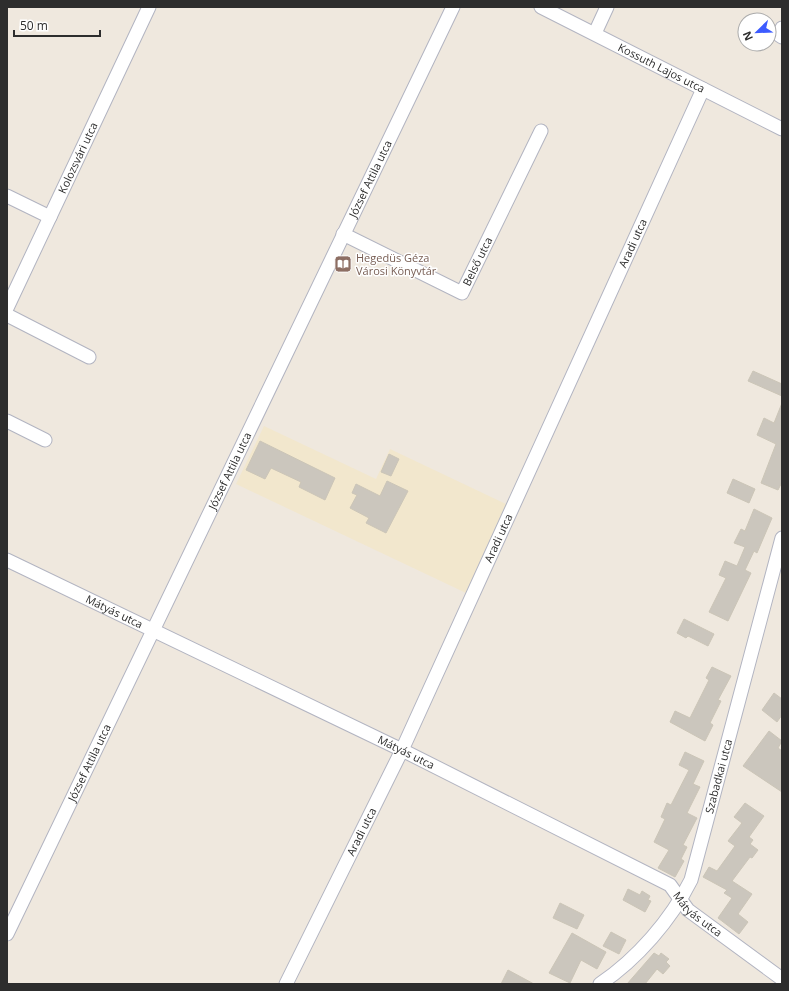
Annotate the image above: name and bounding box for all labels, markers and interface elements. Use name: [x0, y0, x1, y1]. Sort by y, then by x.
scale bar: [14, 12, 100, 38]
north arrow: [737, 12, 777, 52]
text: 50 m: [20, 17, 48, 34]
text: N: [739, 29, 756, 43]
street label: Kossuth Lajos utca: [616, 39, 708, 96]
street label: Kolozsvári utca: [54, 120, 101, 196]
street label: József Attila utca: [344, 137, 395, 221]
street label: Aradi utca: [615, 216, 650, 270]
street label: Belső utca: [459, 234, 495, 288]
place label: Hegedüs Géza Városi Könyvtár: [356, 250, 437, 278]
library icon: Hegedüs Géza Városi Könyvtár: [333, 254, 353, 274]
street label: József Attila utca: [204, 429, 254, 513]
street label: Aradi utca: [480, 511, 516, 565]
street label: Mátyás utca: [83, 591, 146, 631]
street label: József Attila utca: [63, 721, 114, 805]
street label: Mátyás utca: [375, 731, 437, 772]
street label: Szabadkai utca: [701, 737, 735, 815]
street label: Aradi utca: [343, 805, 379, 858]
street label: Mátyás utca: [670, 888, 726, 940]

